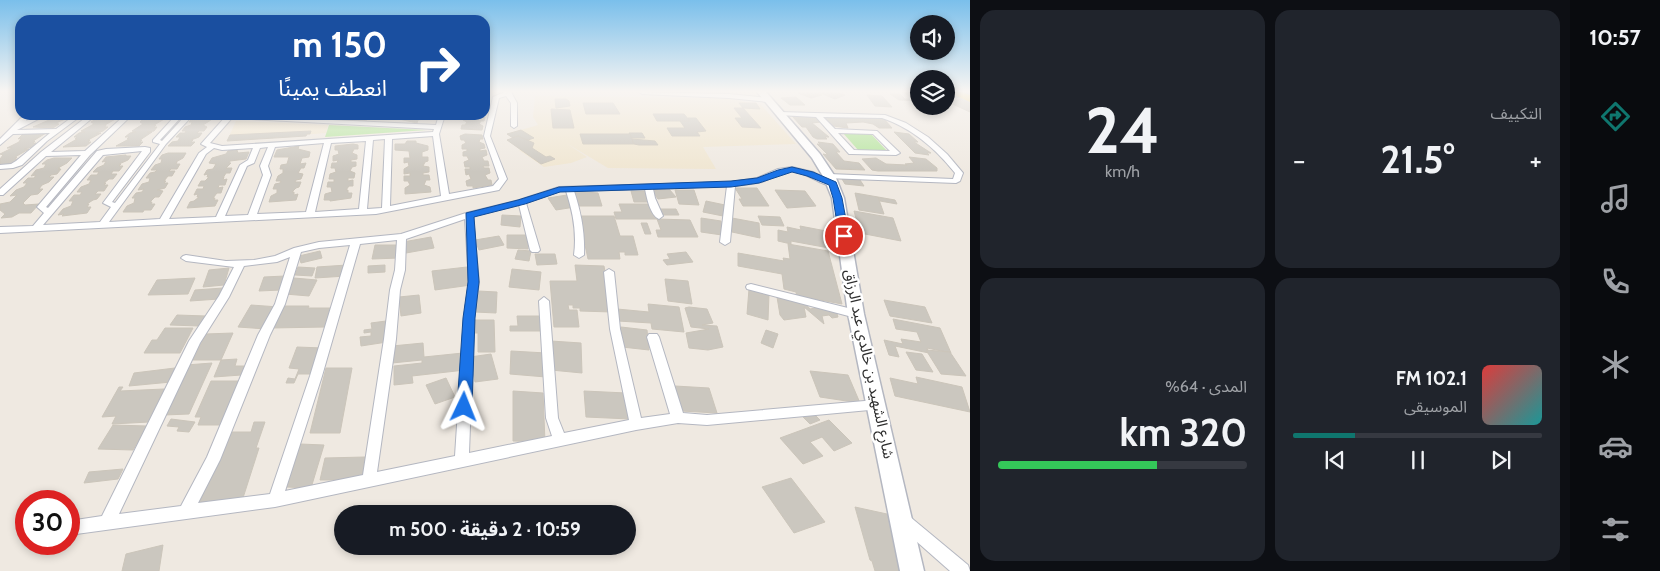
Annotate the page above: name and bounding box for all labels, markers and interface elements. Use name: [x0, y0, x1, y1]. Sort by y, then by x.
map controls: [910, 15, 955, 115]
button: sound: [910, 15, 955, 60]
text: 150 m: [292, 23, 387, 66]
text: 10:57: [1589, 24, 1641, 51]
icon: right: [405, 35, 470, 100]
button: layers: [910, 70, 955, 115]
text: انعطف يمينًا: [278, 75, 387, 102]
text: 24: [1085, 90, 1160, 169]
icon: directions: [1598, 99, 1633, 134]
text: التكييف: [1490, 104, 1542, 123]
text: 21.5°: [1381, 136, 1454, 183]
text: −: [1293, 143, 1305, 177]
text: +: [1530, 143, 1542, 177]
text: km/h: [1105, 162, 1140, 181]
icon: music: [1598, 181, 1633, 216]
pin: [823, 215, 865, 257]
icon: arrive: [830, 222, 858, 250]
icon: phone: [1598, 264, 1633, 299]
street label: شارع الشهيد بن خالدي عبد الرزاق: [837, 268, 898, 461]
icon: climate: [1598, 347, 1633, 382]
text: 102.1 FM: [1396, 367, 1467, 390]
text: المدى · 64%: [1165, 377, 1247, 396]
position arrow: [437, 380, 489, 432]
text: الموسيقى: [1404, 397, 1467, 416]
text: 320 km: [1120, 409, 1247, 456]
icon: car: [1598, 429, 1633, 464]
icon: previous: [1321, 446, 1349, 474]
icon: pause: [1404, 446, 1432, 474]
icon: next: [1487, 446, 1515, 474]
speed limit sign: 30: [15, 490, 80, 555]
icon: filters: [1598, 512, 1633, 547]
text: 10:59 · 2 دقيقة · 500 m: [389, 518, 581, 541]

